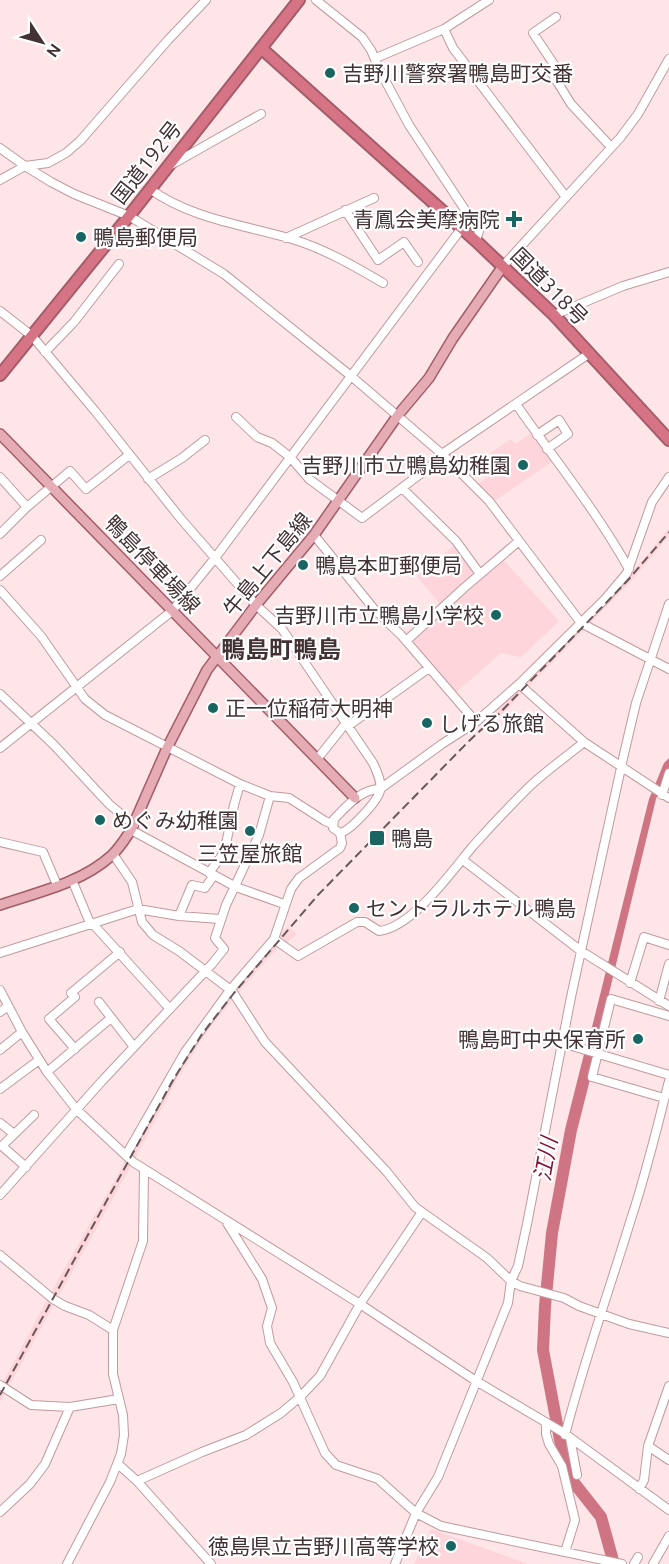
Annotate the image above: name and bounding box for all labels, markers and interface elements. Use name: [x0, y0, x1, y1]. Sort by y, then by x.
north arrow: [12, 12, 72, 72]
text: N: [43, 41, 65, 61]
place label: 吉野川警察署鴨島町交番: [342, 61, 573, 85]
marker: 吉野川警察署鴨島町交番: [323, 66, 337, 80]
street label: 国道192号: [106, 116, 186, 208]
place label: 青鳳会美摩病院: [353, 207, 500, 231]
marker: 青鳳会美摩病院: [505, 210, 523, 228]
place label: 鴨島郵便局: [93, 225, 198, 249]
marker: 鴨島郵便局: [74, 230, 88, 244]
street label: 国道318号: [507, 243, 593, 329]
place label: 吉野川市立鴨島幼稚園: [301, 453, 511, 477]
marker: 吉野川市立鴨島幼稚園: [516, 458, 530, 472]
street label: 牛島上下島線: [218, 507, 316, 621]
street label: 鴨島停車場線: [101, 510, 205, 618]
place label: 鴨島本町郵便局: [315, 553, 462, 577]
marker: 鴨島本町郵便局: [296, 558, 310, 572]
place label: 吉野川市立鴨島小学校: [274, 603, 484, 627]
marker: 吉野川市立鴨島小学校: [489, 608, 503, 622]
district label: 鴨島町鴨島: [221, 636, 341, 663]
place label: 正一位稲荷大明神: [225, 696, 393, 720]
marker: 正一位稲荷大明神: [206, 701, 220, 715]
place label: しげる旅館: [439, 711, 544, 735]
marker: しげる旅館: [420, 716, 434, 730]
place label: めぐみ幼稚園: [112, 808, 239, 832]
marker: めぐみ幼稚園: [93, 813, 107, 827]
marker: 三笠屋旅館: [243, 824, 257, 838]
place label: 鴨島: [391, 826, 433, 850]
marker: 鴨島: [368, 829, 386, 847]
place label: 三笠屋旅館: [198, 841, 303, 865]
place label: セントラルホテル鴨島: [366, 896, 576, 920]
marker: セントラルホテル鴨島: [347, 901, 361, 915]
place label: 鴨島町中央保育所: [458, 1027, 626, 1051]
marker: 鴨島町中央保育所: [631, 1032, 645, 1046]
water label: 江川: [529, 1133, 561, 1183]
place label: 徳島県立吉野川高等学校: [208, 1534, 439, 1558]
marker: 徳島県立吉野川高等学校: [444, 1539, 458, 1553]

